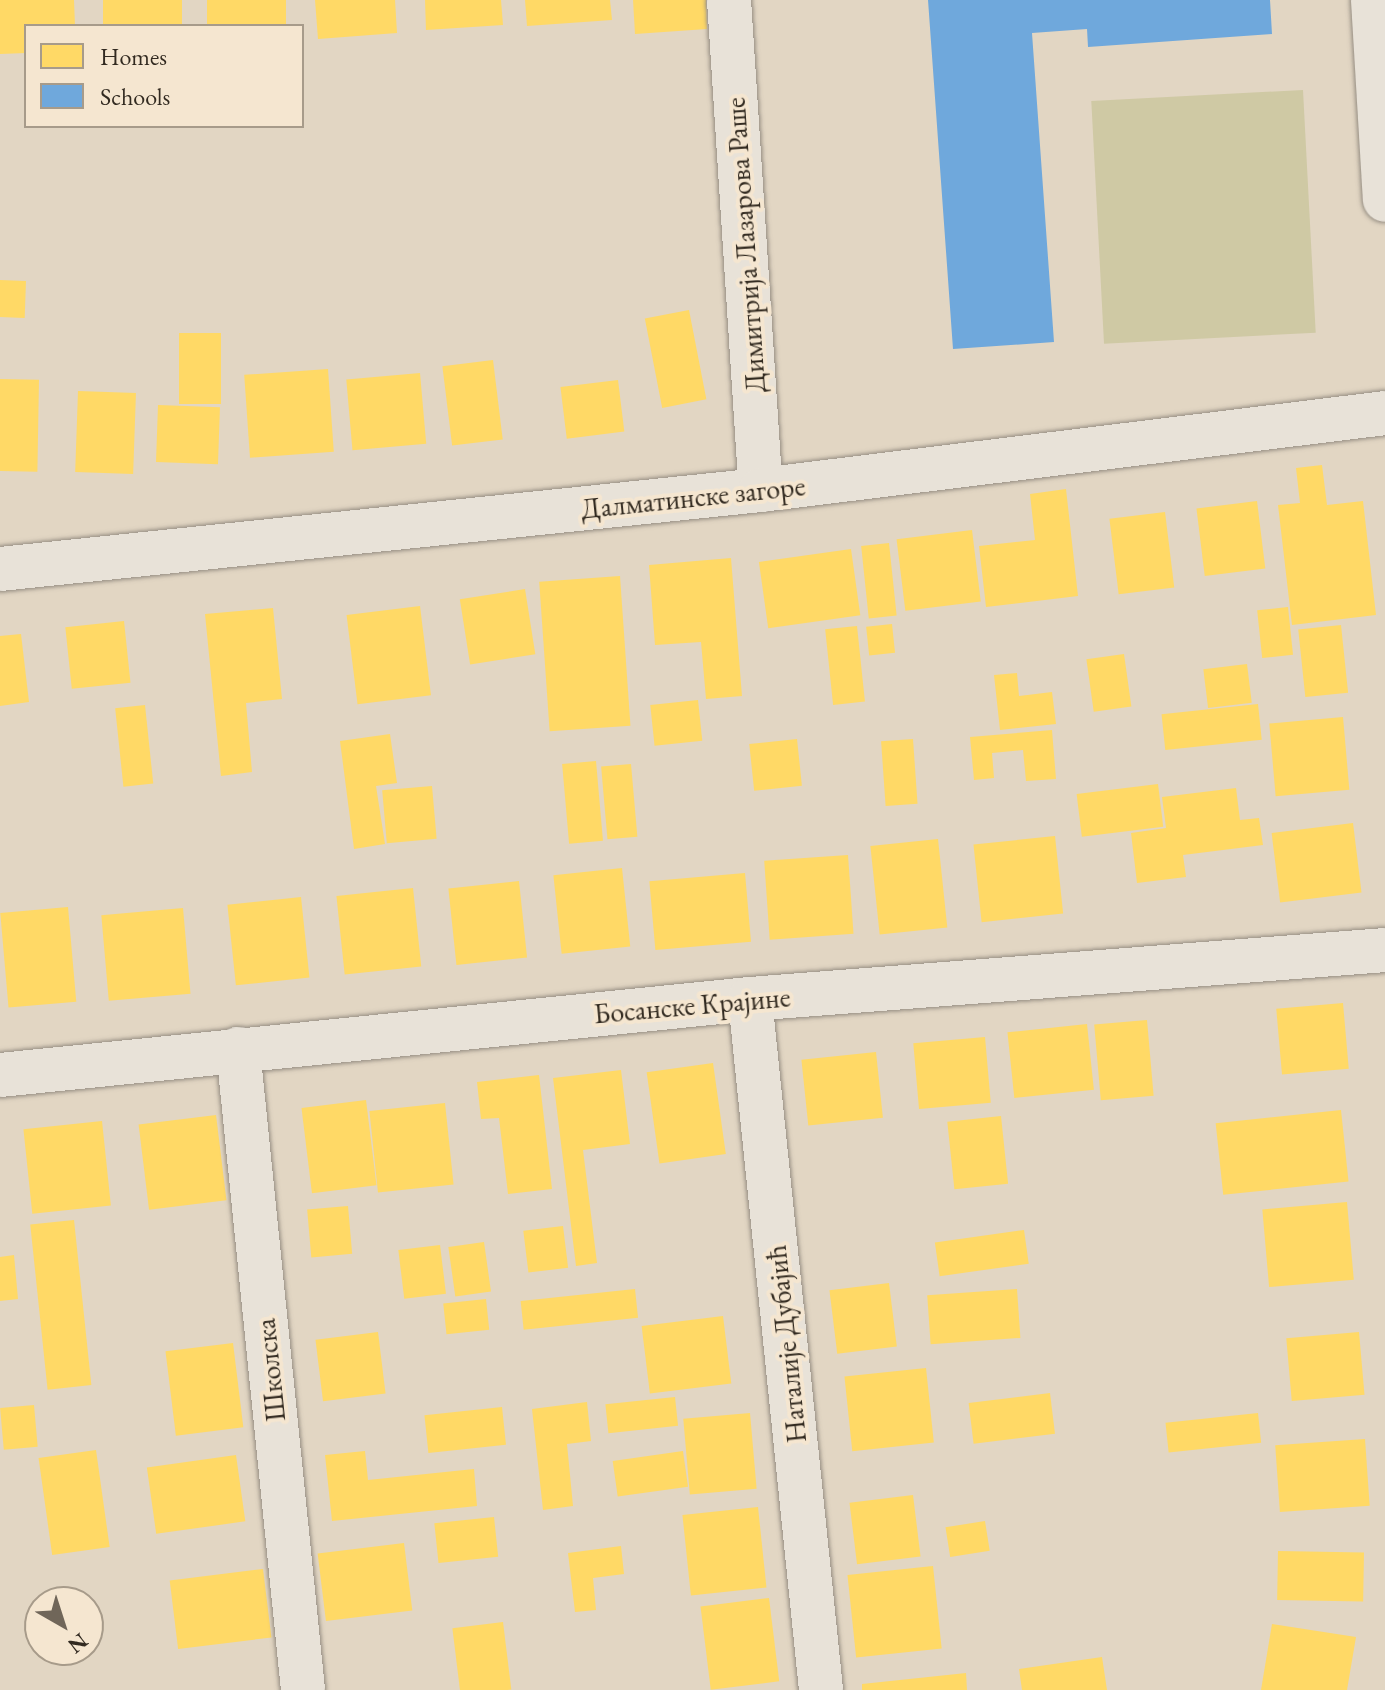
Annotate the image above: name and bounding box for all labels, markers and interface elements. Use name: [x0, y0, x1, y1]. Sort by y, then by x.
legend: [24, 24, 304, 128]
text: Homes: [100, 41, 167, 72]
text: Schools: [100, 81, 170, 112]
street label: Димитрија Лазарова Раше: [718, 96, 772, 394]
street label: Далматинске загоре: [579, 469, 807, 525]
street label: Босанске Крајине: [592, 980, 792, 1030]
street label: Наталије Дубајић: [759, 1243, 813, 1445]
street label: Школска: [248, 1317, 292, 1423]
north arrow: [24, 1586, 104, 1666]
text: N: [62, 1627, 94, 1660]

